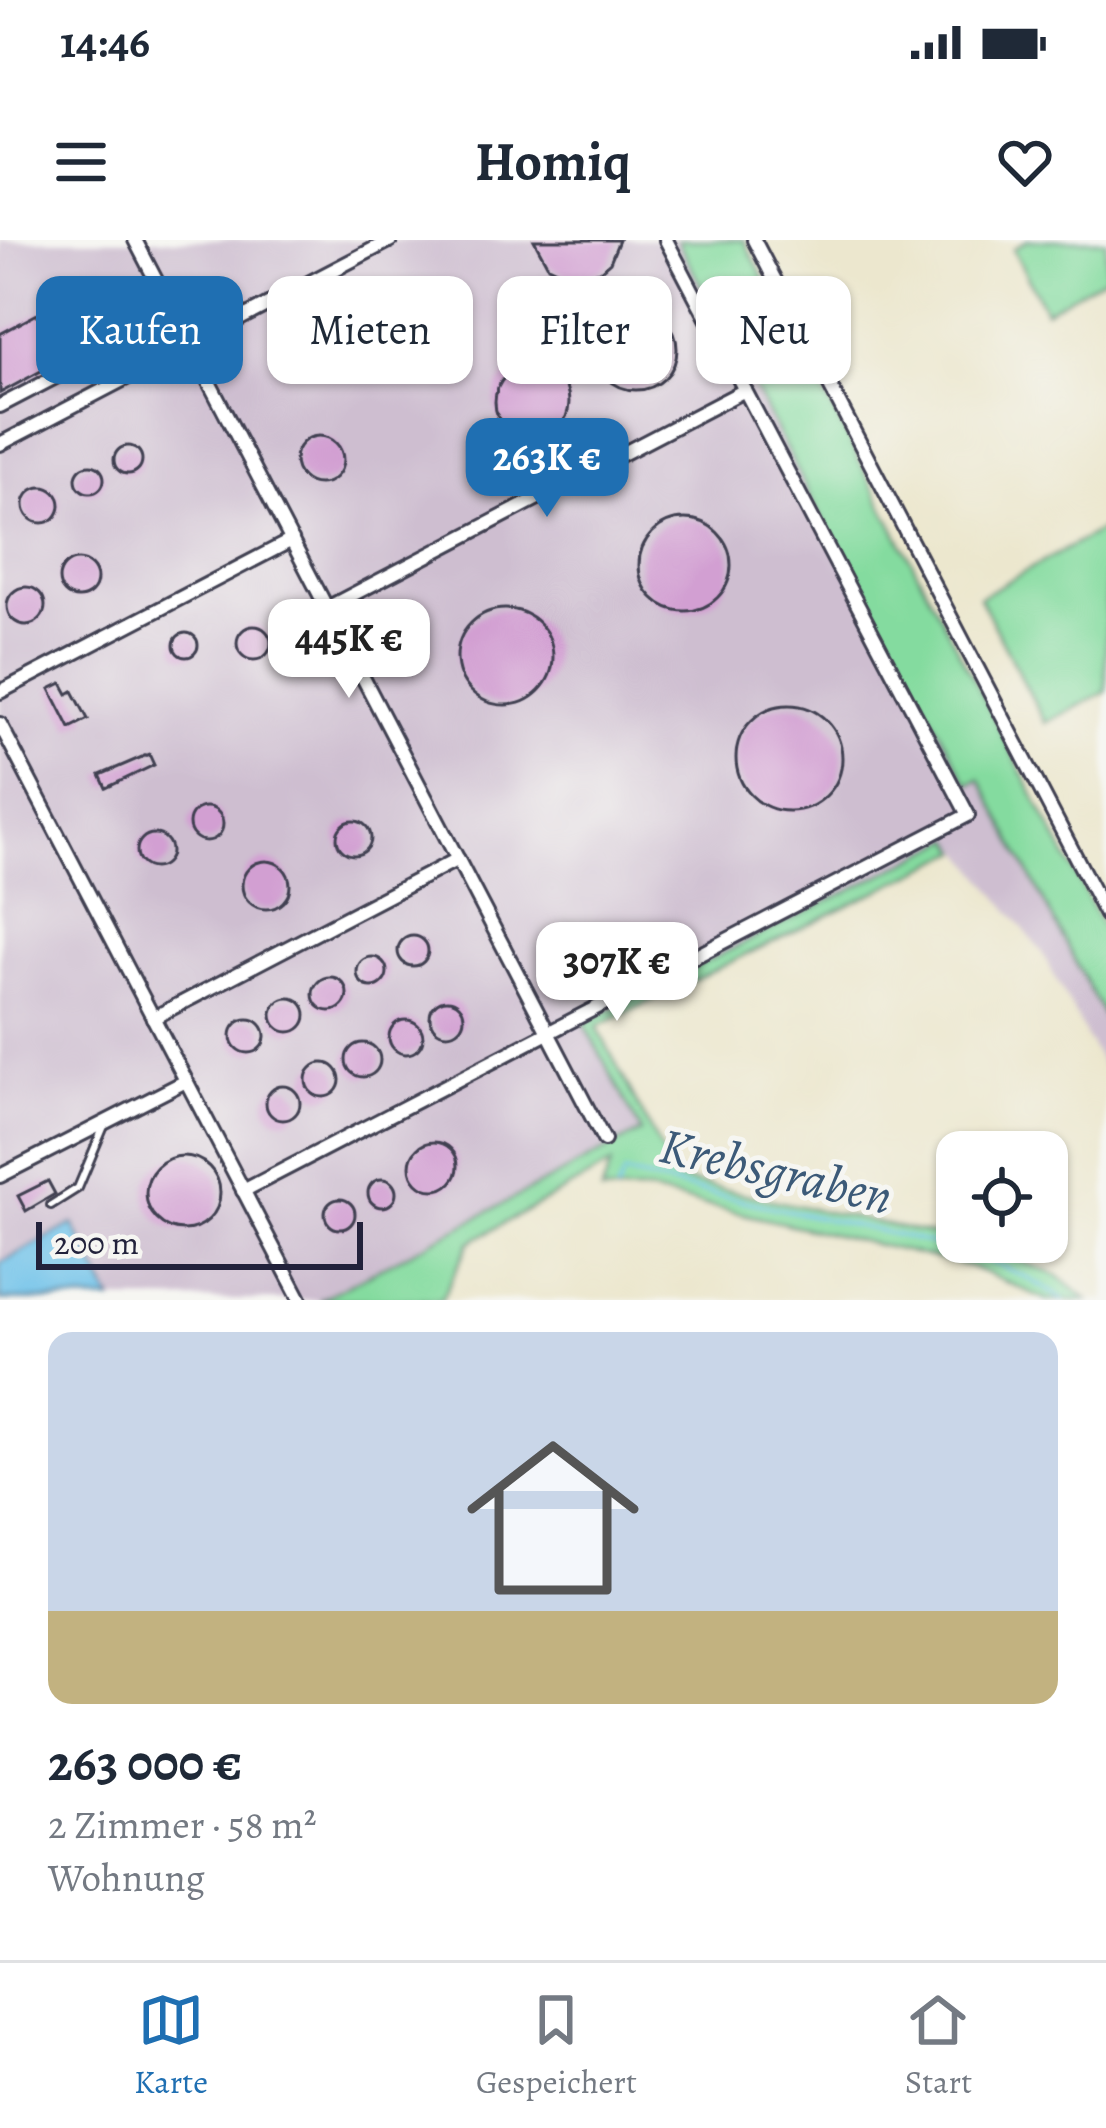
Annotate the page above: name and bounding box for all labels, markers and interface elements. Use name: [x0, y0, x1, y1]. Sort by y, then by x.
text: 14:46: [60, 11, 150, 73]
text: Homiq: [475, 125, 631, 199]
icon: menu: [48, 129, 114, 195]
icon: heart: [992, 129, 1058, 195]
chip: Kaufen: [36, 276, 243, 384]
chip: Mieten: [267, 276, 473, 384]
chip: Filter: [497, 276, 672, 384]
chip: Neu: [696, 276, 851, 384]
pin: 263K €: [449, 418, 645, 520]
text: 263K €: [493, 430, 601, 483]
pin: 445K €: [251, 599, 447, 701]
text: 445K €: [295, 611, 403, 664]
pin: 307K €: [519, 922, 715, 1024]
text: 307K €: [563, 934, 671, 987]
water label: Krebsgraben: [653, 1110, 899, 1232]
map controls: [936, 1131, 1068, 1263]
button: locate: [936, 1131, 1068, 1263]
scale bar: [36, 1216, 363, 1269]
text: 200 m: [54, 1220, 139, 1265]
icon: home: [445, 1410, 661, 1626]
text: 263 000 €: [48, 1728, 242, 1798]
text: 2 Zimmer · 58 m²: [48, 1798, 317, 1851]
text: Wohnung: [48, 1851, 205, 1904]
tab: Karte: [134, 1987, 208, 2104]
tab: Gespeichert: [476, 1987, 637, 2104]
tab: Start: [905, 1987, 972, 2104]

